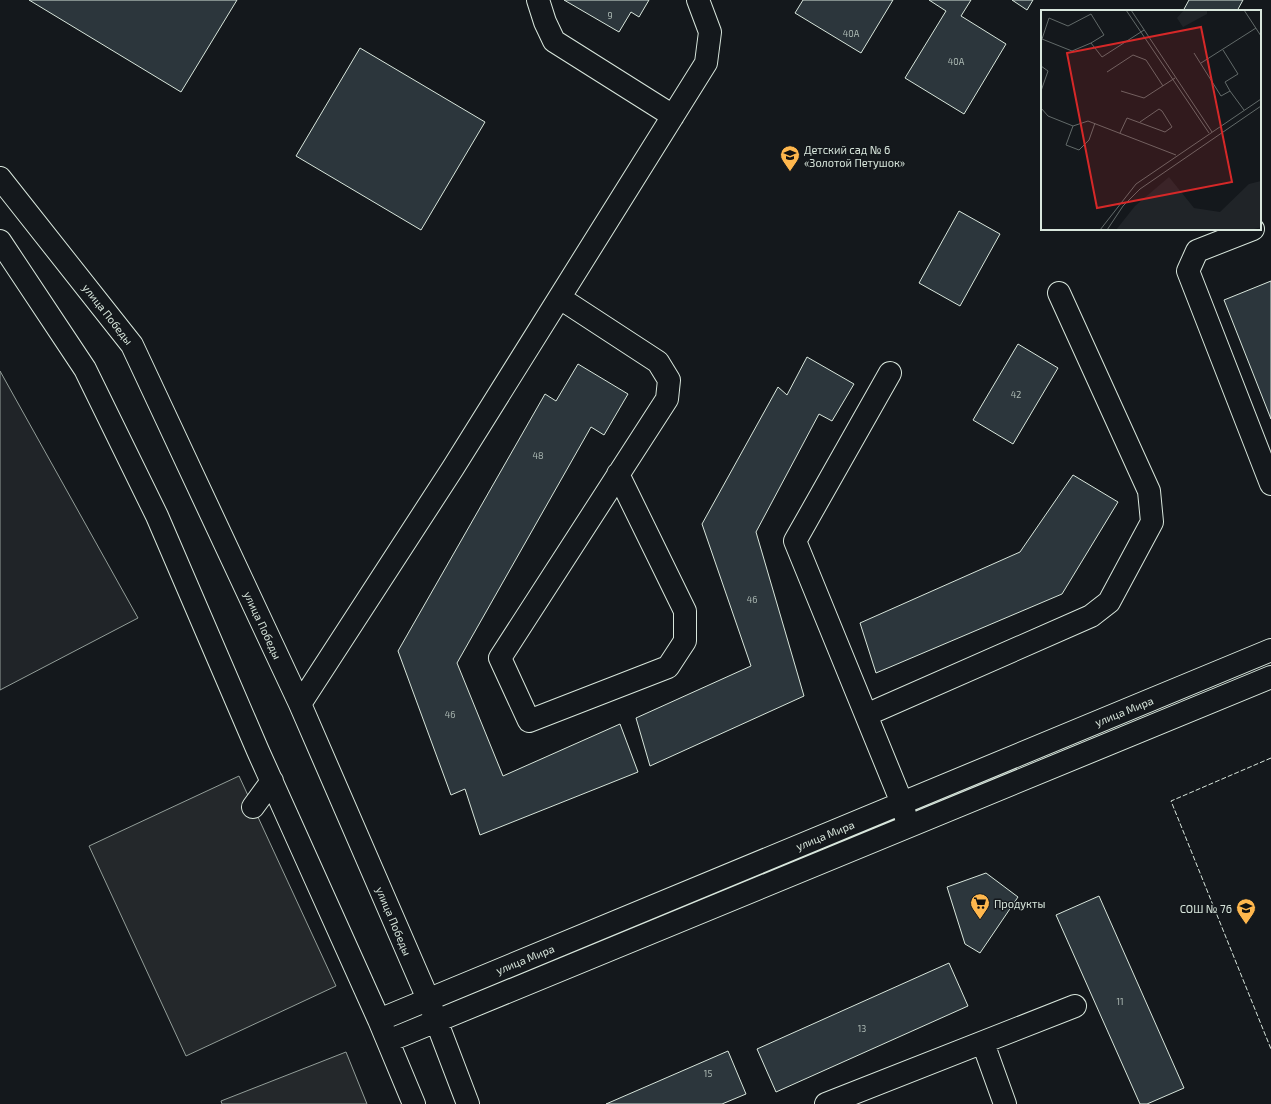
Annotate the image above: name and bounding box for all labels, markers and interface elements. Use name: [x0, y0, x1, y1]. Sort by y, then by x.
house number: 9: [607, 10, 613, 21]
inset map: [1041, 10, 1261, 230]
house number: 40А: [843, 28, 860, 39]
house number: 40А: [948, 56, 965, 67]
place label: Детский сад № 6 «Золотой Петушок»: [804, 143, 905, 170]
school or university icon: Детский сад № 6 «Золотой Петушок»: [779, 144, 801, 172]
street label: улица Победы: [80, 281, 136, 348]
house number: 42: [1011, 389, 1021, 400]
house number: 48: [533, 450, 544, 461]
street label: улица Победы: [241, 589, 284, 661]
house number: 46: [747, 594, 757, 605]
street label: улица Мира: [1093, 693, 1155, 730]
house number: 46: [445, 709, 455, 720]
street label: улица Мира: [794, 817, 856, 854]
street label: улица Победы: [373, 885, 414, 958]
supermarket icon: Продукты: [969, 892, 991, 920]
place label: Продукты: [994, 897, 1045, 911]
school or university icon: СОШ № 76: [1235, 897, 1257, 925]
place label: СОШ № 76: [1180, 902, 1232, 915]
street label: улица Мира: [494, 941, 556, 978]
house number: 11: [1116, 996, 1124, 1007]
house number: 13: [858, 1023, 866, 1034]
house number: 15: [704, 1068, 712, 1079]

